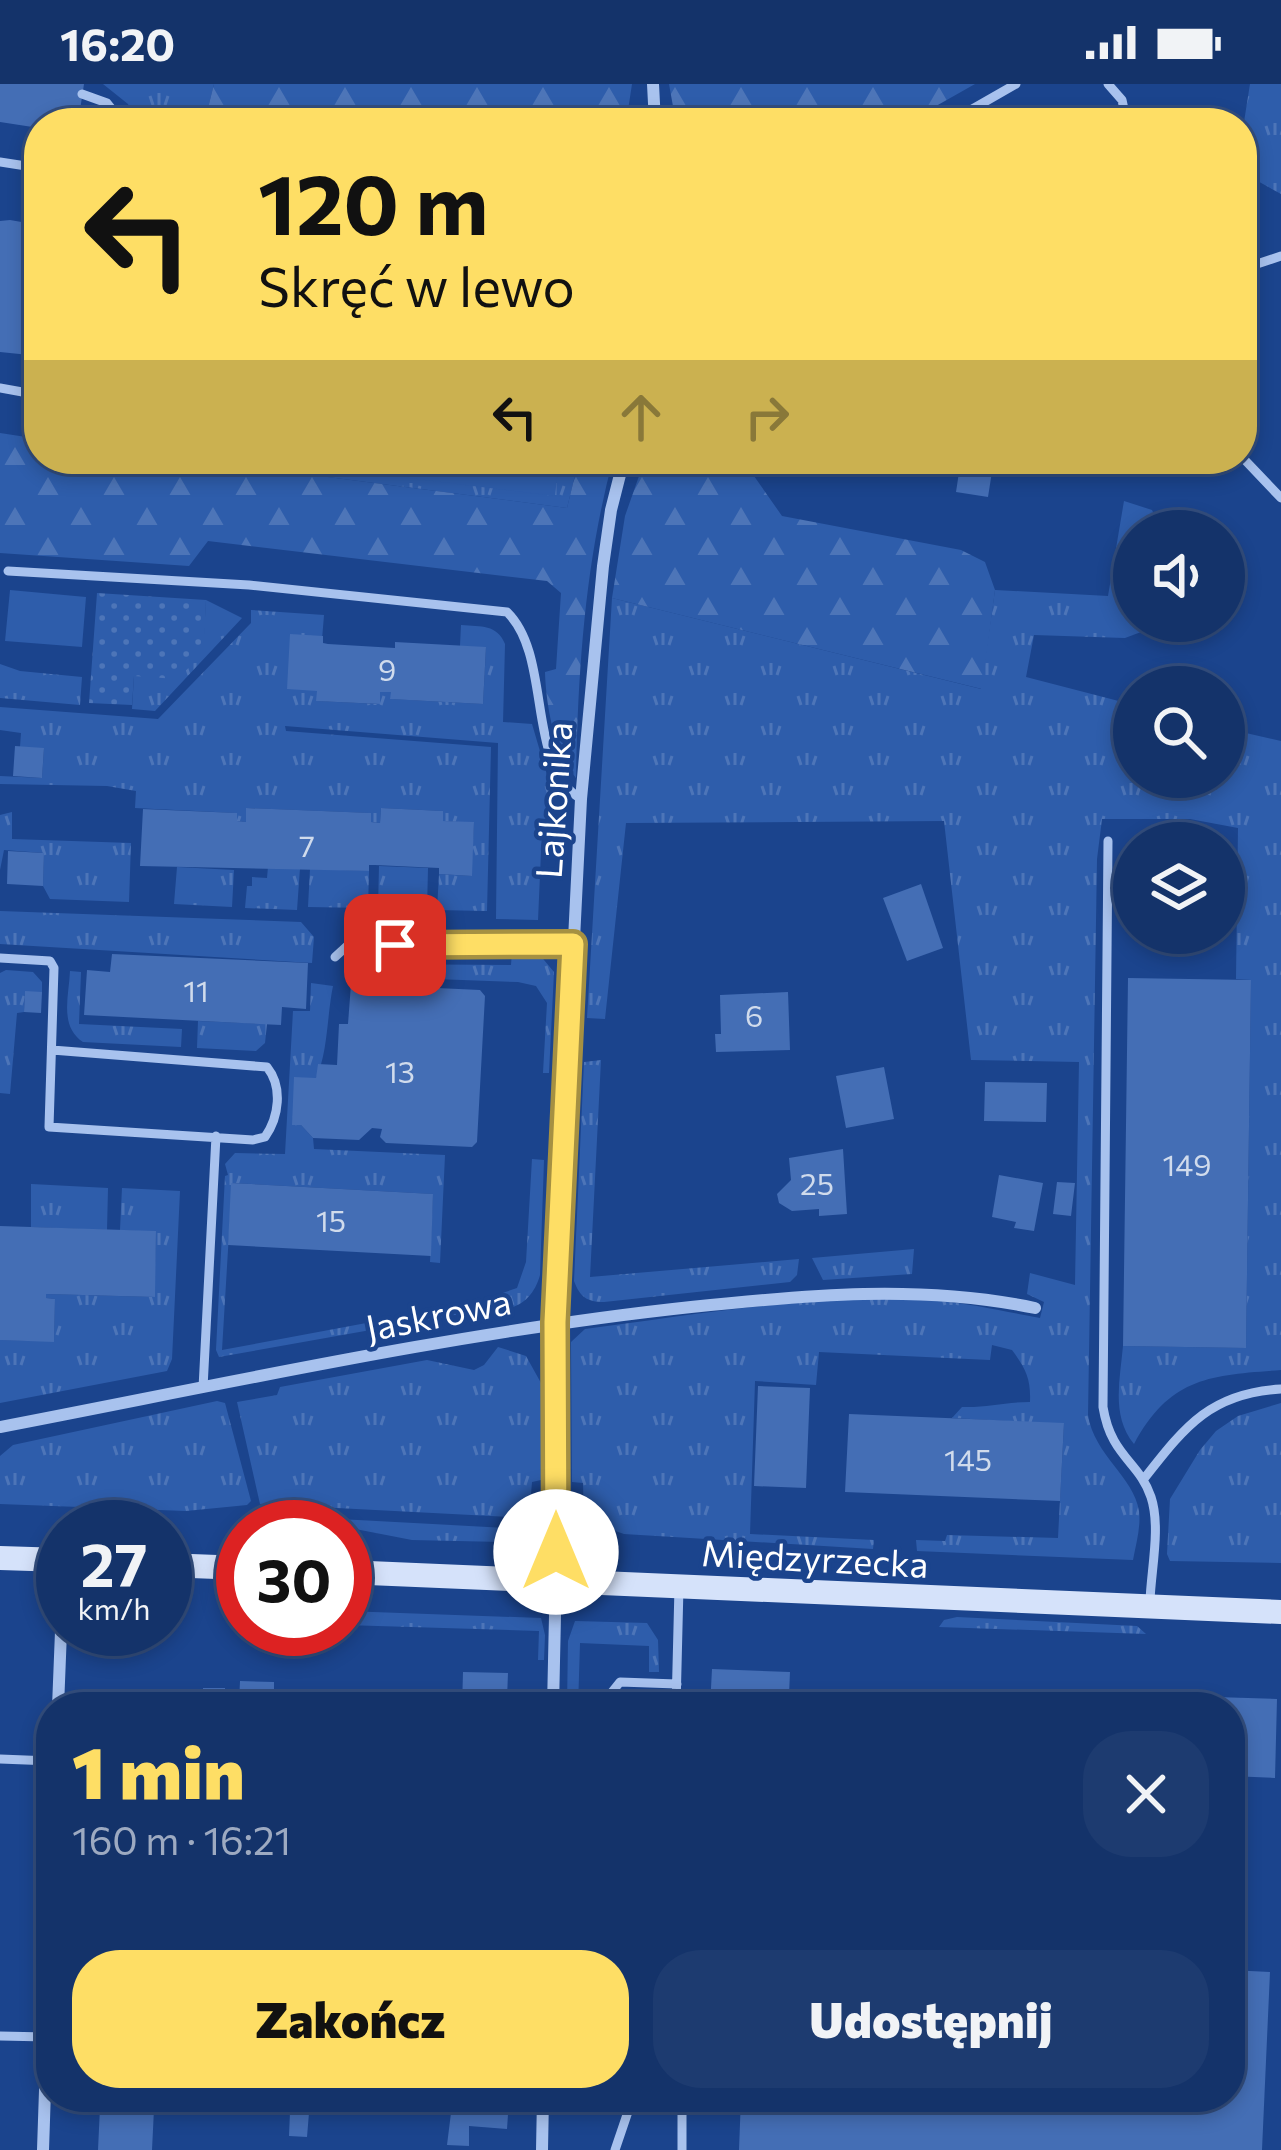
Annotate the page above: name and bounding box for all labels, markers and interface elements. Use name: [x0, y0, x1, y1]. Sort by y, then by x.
text: 16:20: [60, 15, 175, 70]
text: 120 m: [258, 150, 488, 252]
icon: left: [60, 156, 216, 312]
text: Skręć w lewo: [258, 252, 575, 318]
icon: left: [482, 384, 548, 450]
icon: ahead: [608, 384, 674, 450]
icon: right: [734, 384, 800, 450]
map controls: [1113, 510, 1245, 954]
button: sound: [1113, 510, 1245, 642]
house number: 9: [378, 650, 396, 687]
button: search: [1113, 666, 1245, 798]
street label: Lajkonika: [525, 720, 579, 880]
button: layers: [1113, 822, 1245, 954]
house number: 7: [299, 826, 315, 863]
pin: [344, 894, 446, 996]
icon: arrive: [362, 912, 428, 978]
house number: 11: [183, 971, 209, 1008]
house number: 6: [745, 996, 763, 1033]
house number: 13: [385, 1052, 415, 1089]
house number: 149: [1162, 1145, 1212, 1182]
house number: 25: [800, 1164, 834, 1201]
house number: 15: [316, 1201, 346, 1238]
street label: Jaskrowa: [362, 1277, 514, 1349]
house number: 145: [944, 1440, 992, 1477]
position arrow: [493, 1489, 619, 1615]
speed limit sign: 30: [216, 1500, 372, 1656]
text: 27: [81, 1526, 147, 1599]
street label: Międzyrzecka: [700, 1529, 930, 1585]
text: km/h: [78, 1589, 150, 1626]
text: 1 min: [72, 1726, 245, 1814]
button: close: [1083, 1731, 1209, 1857]
text: 160 m · 16:21: [72, 1815, 291, 1863]
button: Zakończ: [72, 1950, 629, 2088]
button: Udostępnij: [653, 1950, 1209, 2088]

